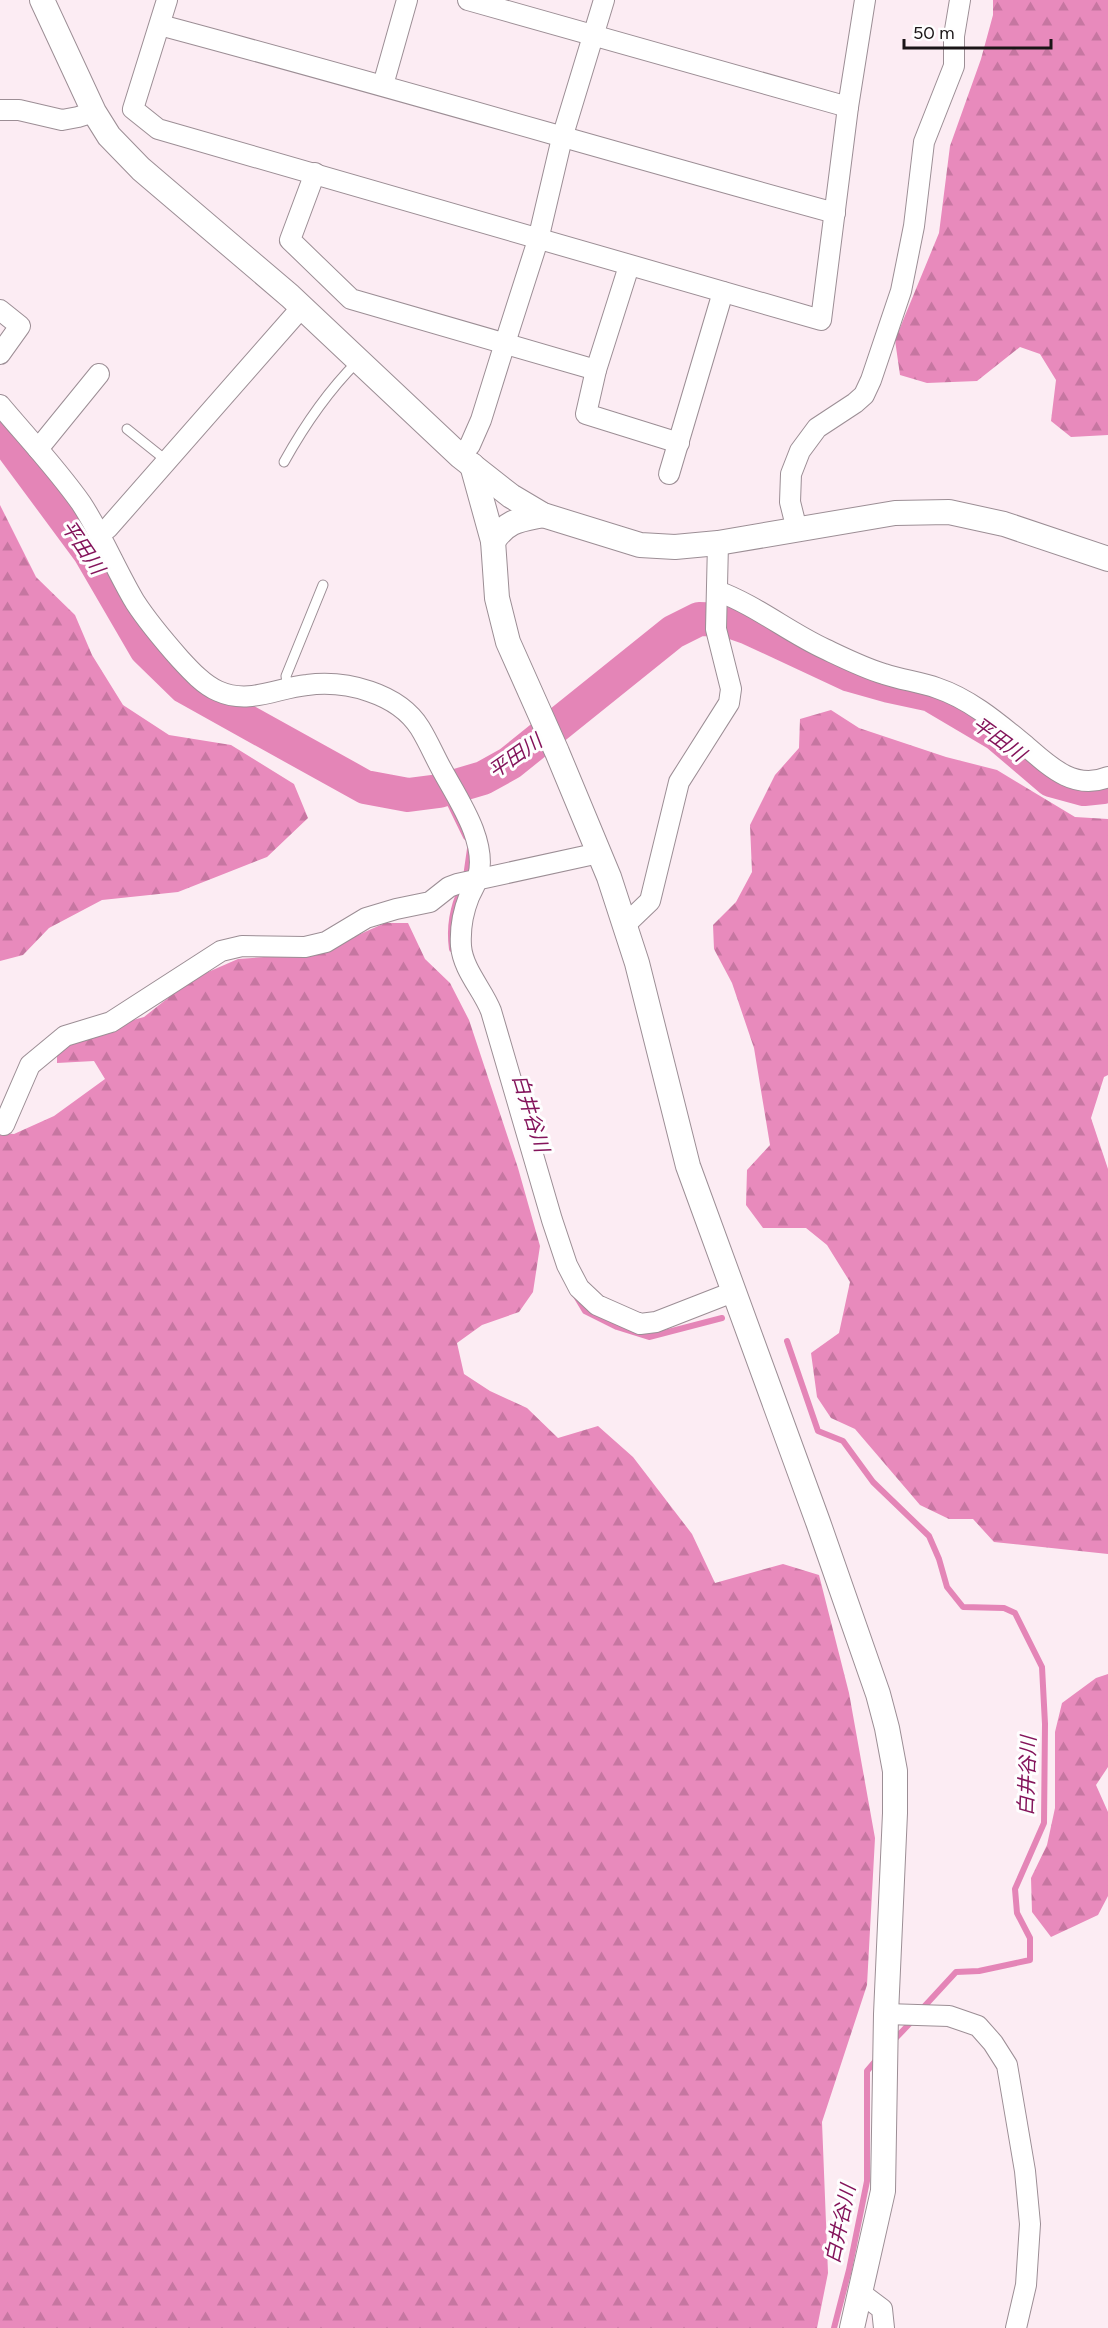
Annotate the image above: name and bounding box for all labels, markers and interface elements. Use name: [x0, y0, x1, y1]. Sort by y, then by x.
scale bar: [904, 12, 1051, 50]
text: 50 m: [913, 22, 955, 44]
water label: 平田川: [56, 515, 111, 580]
water label: 平田川: [968, 712, 1032, 768]
water label: 平田川: [484, 728, 548, 783]
water label: 白井谷川: [508, 1071, 555, 1157]
water label: 白井谷川: [1014, 1734, 1040, 1816]
water label: 白井谷川: [820, 2180, 860, 2266]

